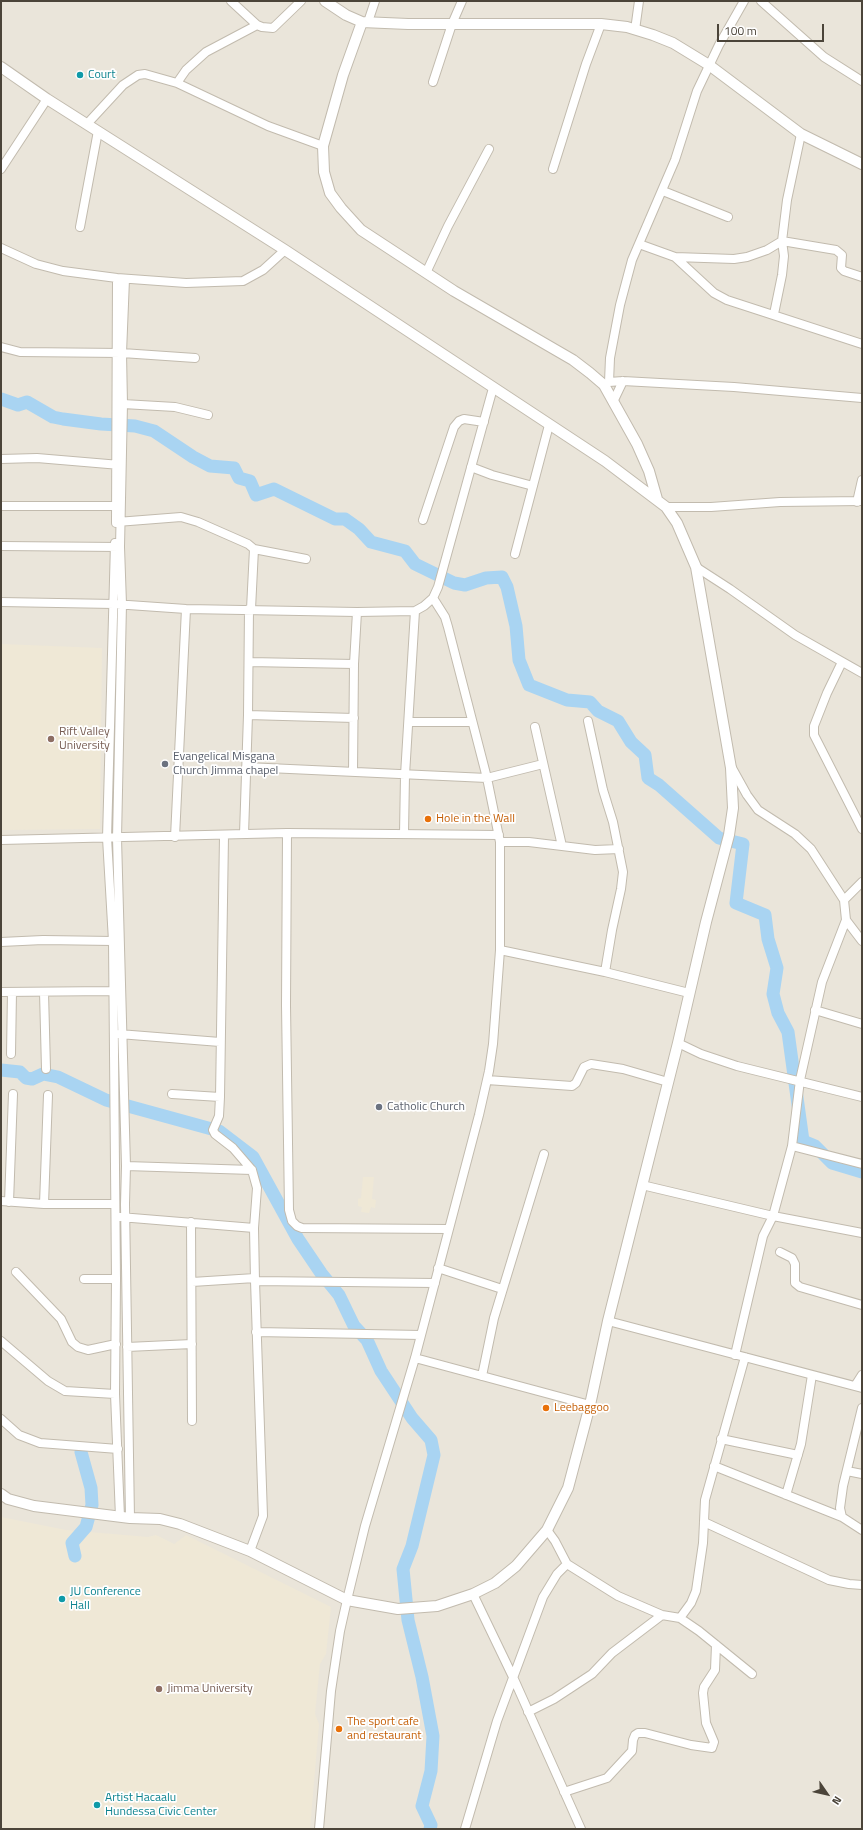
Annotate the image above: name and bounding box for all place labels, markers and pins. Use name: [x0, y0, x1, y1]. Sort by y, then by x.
place label: Court: [88, 68, 115, 82]
marker: Court: [75, 70, 85, 80]
place label: Rift Valley University: [59, 725, 110, 753]
marker: Rift Valley University: [46, 734, 56, 744]
place label: Evangelical Misgana Church Jimma chapel: [173, 750, 278, 778]
marker: Evangelical Misgana Church Jimma chapel: [160, 759, 170, 769]
place label: Hole in the Wall: [436, 812, 515, 826]
marker: Hole in the Wall: [423, 814, 433, 824]
place label: Catholic Church: [387, 1100, 465, 1114]
marker: Catholic Church: [374, 1102, 384, 1112]
place label: Leebaggoo: [554, 1401, 609, 1415]
marker: Leebaggoo: [541, 1403, 551, 1413]
place label: JU Conference Hall: [70, 1585, 141, 1613]
marker: JU Conference Hall: [57, 1594, 67, 1604]
place label: Jimma University: [167, 1682, 253, 1696]
marker: Jimma University: [154, 1684, 164, 1694]
place label: The sport cafe and restaurant: [347, 1715, 421, 1743]
marker: The sport cafe and restaurant: [334, 1724, 344, 1734]
place label: Artist Hacaalu Hundessa Civic Center: [105, 1791, 217, 1819]
marker: Artist Hacaalu Hundessa Civic Center: [92, 1800, 102, 1810]

